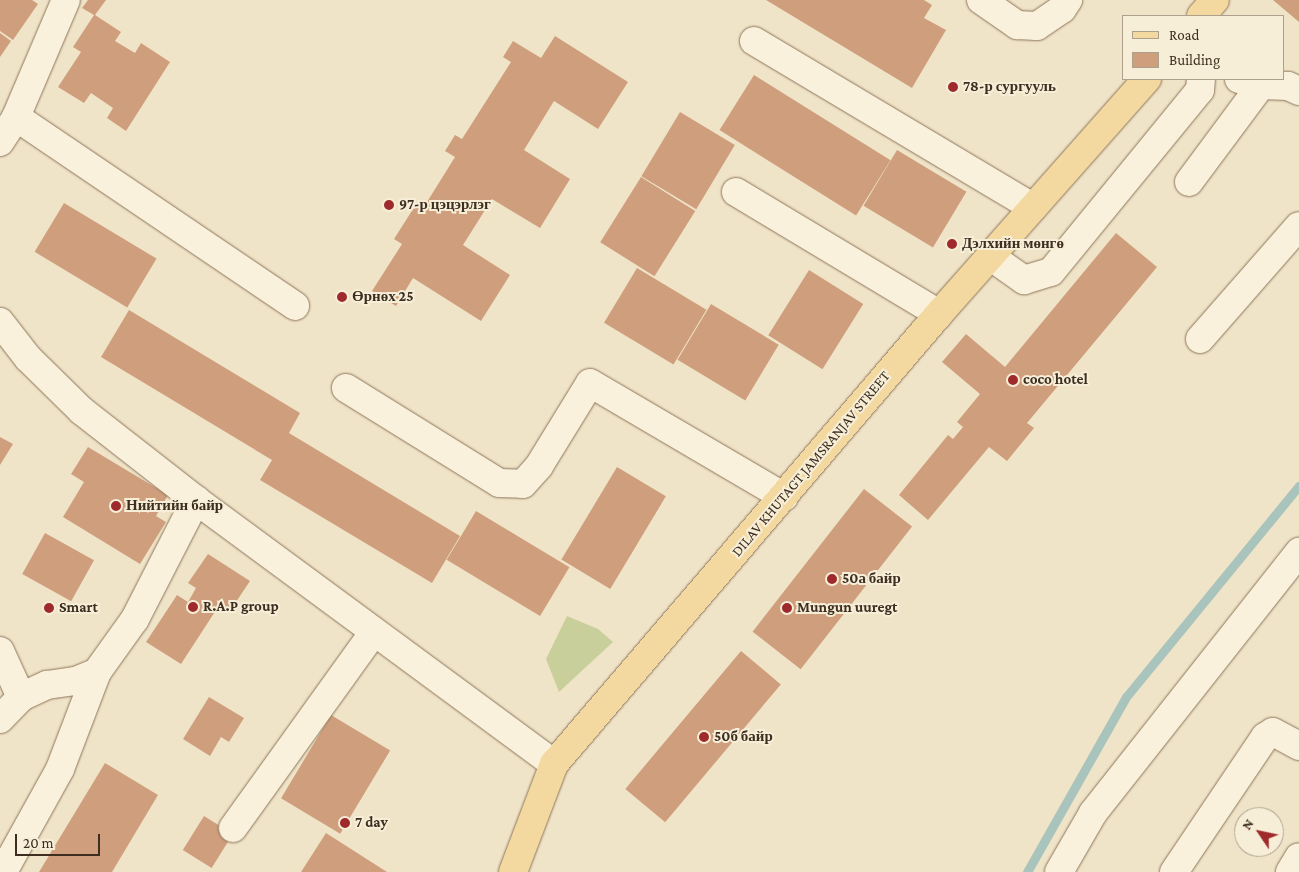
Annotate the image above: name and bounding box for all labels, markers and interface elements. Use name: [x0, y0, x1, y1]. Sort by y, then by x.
legend: [1122, 15, 1284, 80]
text: Road: [1169, 27, 1199, 43]
text: Building: [1169, 52, 1220, 68]
place label: 78-р сургууль: [963, 78, 1056, 96]
marker: 78-р сургууль: [947, 81, 959, 93]
place label: 97-р цэцэрлэг: [399, 196, 491, 214]
marker: 97-р цэцэрлэг: [383, 199, 395, 211]
place label: Дэлхийн мөнгө: [962, 235, 1064, 253]
marker: Дэлхийн мөнгө: [946, 238, 958, 250]
place label: Өрнөх 25: [352, 288, 414, 306]
marker: Өрнөх 25: [336, 291, 348, 303]
street label: DILAV KHUTAGT JAMSRANJAV STREET: [728, 367, 894, 561]
place label: coco hotel: [1023, 371, 1088, 389]
marker: coco hotel: [1007, 374, 1019, 386]
place label: Нийтийн байр: [126, 497, 223, 515]
marker: Нийтийн байр: [110, 500, 122, 512]
place label: 50а байр: [842, 570, 901, 588]
marker: 50а байр: [826, 573, 838, 585]
place label: R.A.P group: [203, 598, 279, 616]
place label: Smart: [59, 599, 98, 617]
place label: Mungun uuregt: [797, 599, 897, 617]
marker: R.A.P group: [187, 601, 199, 613]
marker: Smart: [43, 602, 55, 614]
marker: Mungun uuregt: [781, 602, 793, 614]
place label: 50б байр: [714, 728, 773, 746]
marker: 50б байр: [698, 731, 710, 743]
north arrow: [1234, 807, 1284, 857]
place label: 7 day: [355, 814, 388, 832]
text: N: [1238, 816, 1257, 833]
marker: 7 day: [339, 817, 351, 829]
scale bar: [18, 824, 102, 856]
text: 20 m: [23, 835, 54, 851]

